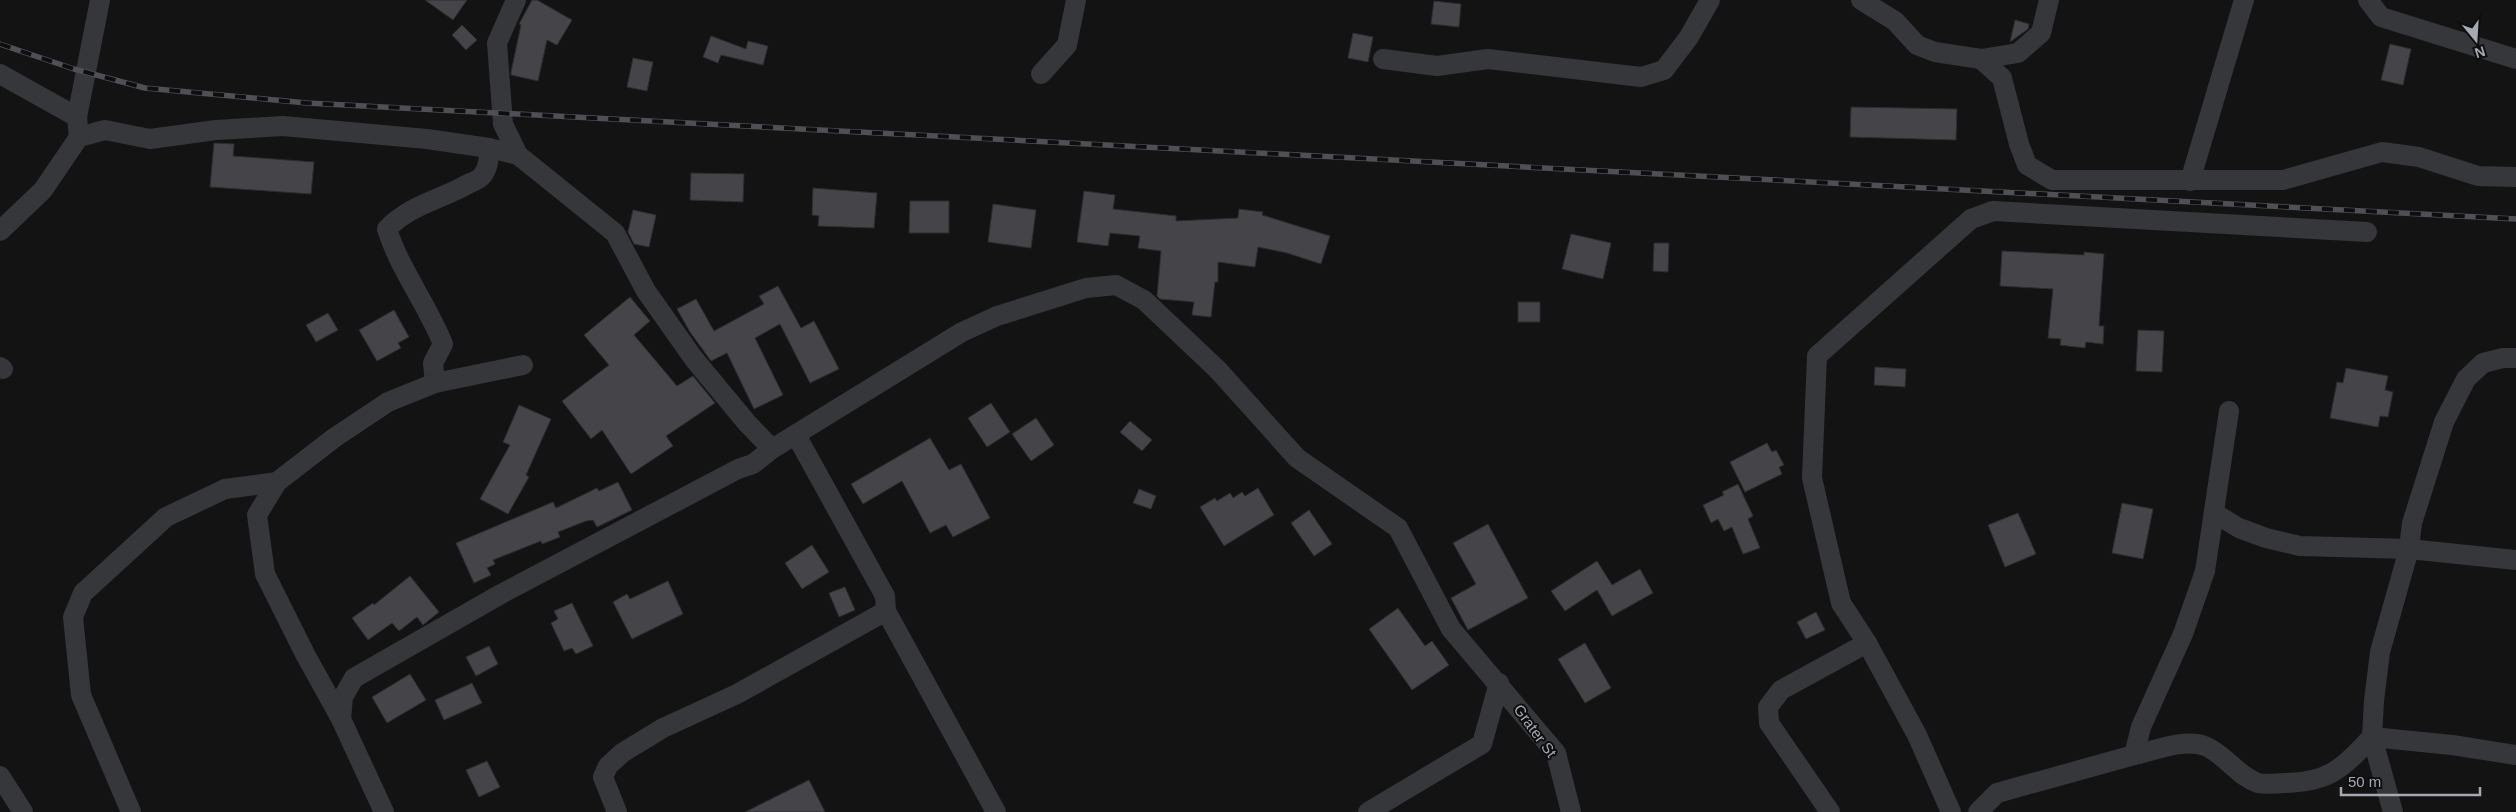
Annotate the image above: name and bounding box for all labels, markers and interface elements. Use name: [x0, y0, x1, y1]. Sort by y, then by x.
north arrow: [2451, 15, 2501, 65]
text: N: [2473, 43, 2487, 62]
street label: Grater St: [1511, 701, 1561, 761]
scale bar: [2341, 764, 2480, 796]
text: 50 m: [2348, 773, 2381, 790]

